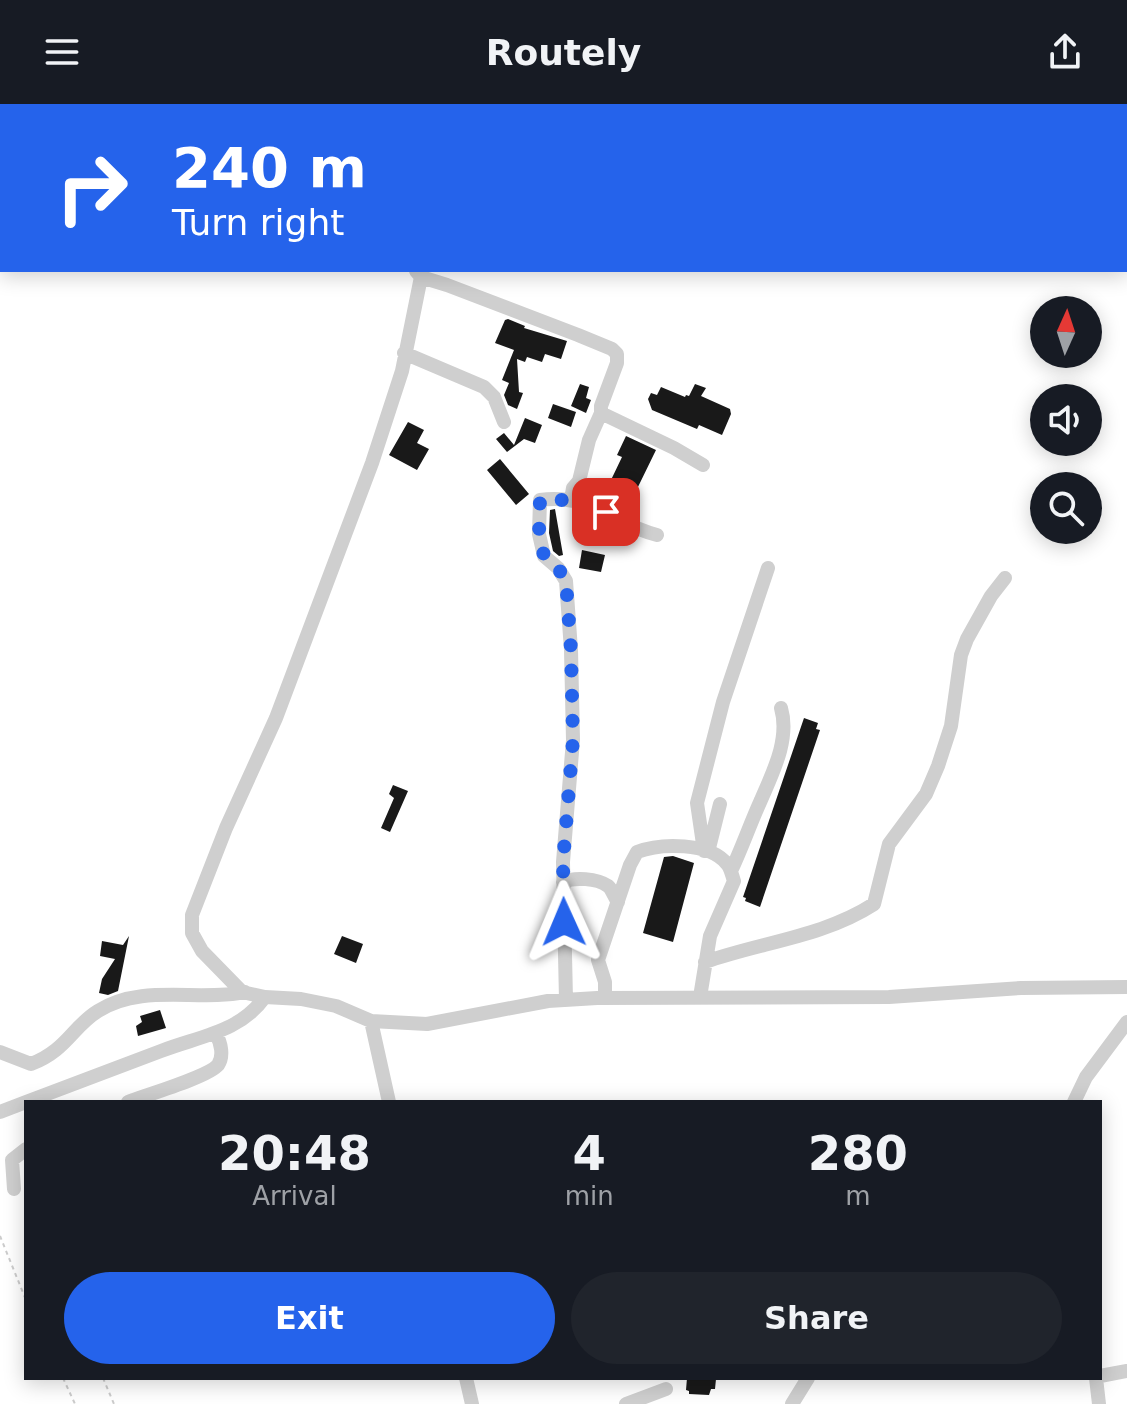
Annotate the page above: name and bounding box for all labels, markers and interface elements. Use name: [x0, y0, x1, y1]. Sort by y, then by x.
icon: menu: [40, 30, 84, 74]
icon: share: [1043, 30, 1087, 74]
text: Routely: [486, 32, 641, 73]
text: 240 m: [172, 135, 367, 200]
icon: right: [40, 136, 144, 240]
text: Turn right: [172, 202, 344, 243]
north arrow: [1030, 296, 1102, 368]
map controls: [1030, 296, 1102, 544]
button: sound: [1030, 384, 1102, 456]
button: search: [1030, 472, 1102, 544]
pin: [572, 478, 640, 546]
icon: arrive: [584, 490, 628, 534]
position arrow: [522, 880, 606, 964]
text: 20:48: [218, 1125, 371, 1181]
text: 4: [573, 1125, 606, 1181]
text: 280: [808, 1125, 908, 1181]
text: Arrival: [252, 1181, 337, 1211]
text: min: [565, 1181, 614, 1211]
text: m: [845, 1181, 871, 1211]
button: Exit: [64, 1272, 555, 1364]
button: Share: [571, 1272, 1062, 1364]

